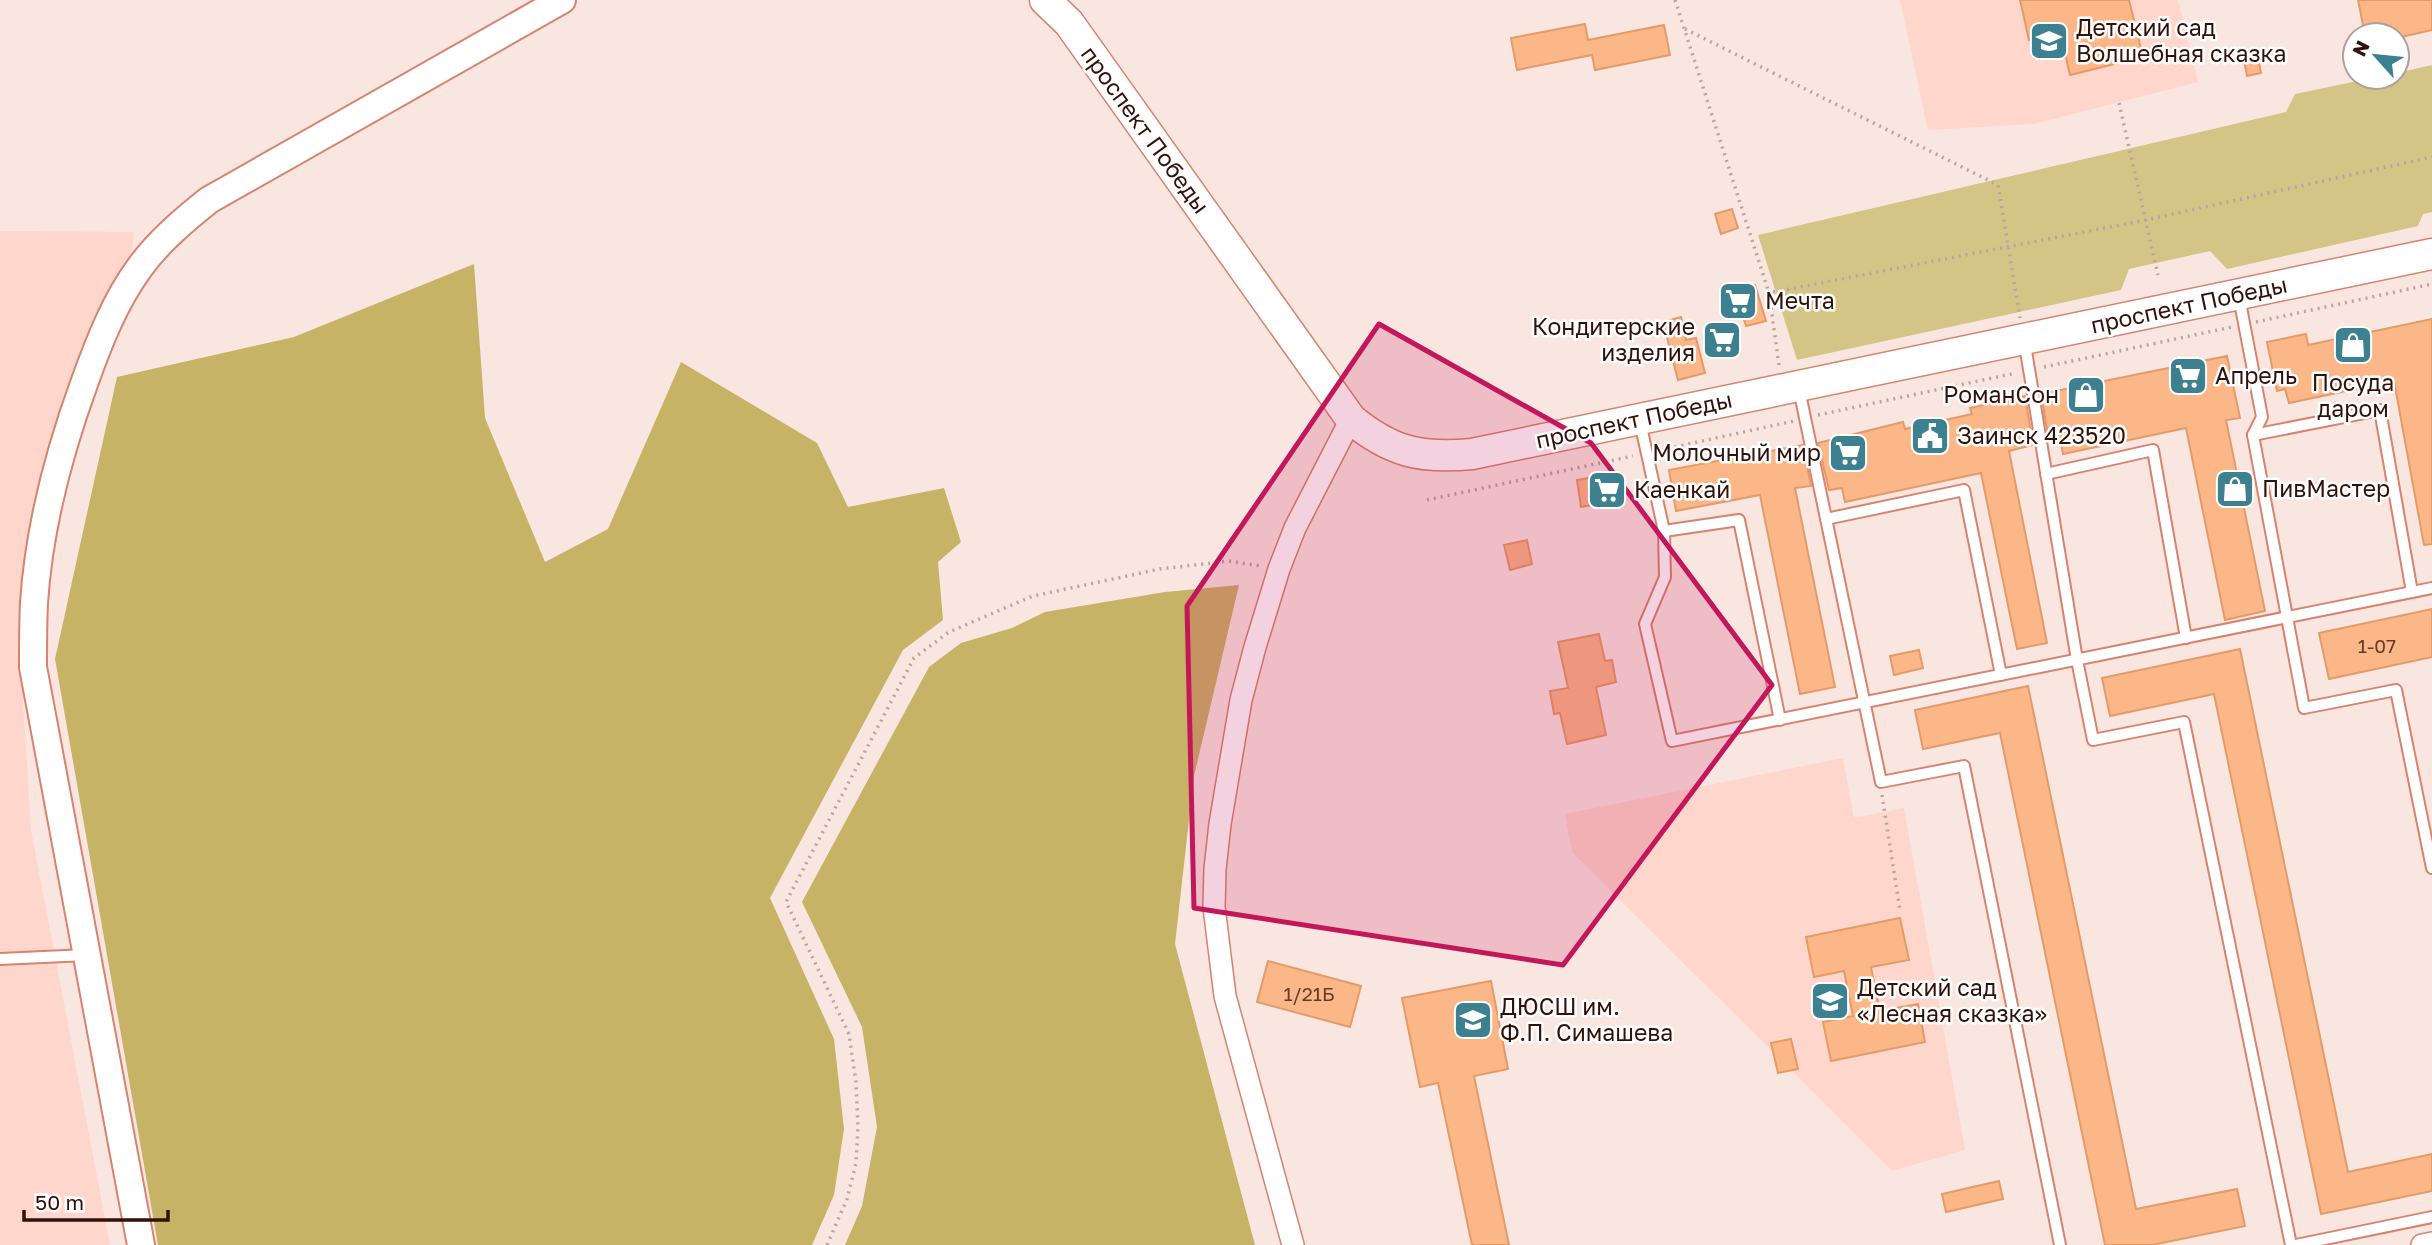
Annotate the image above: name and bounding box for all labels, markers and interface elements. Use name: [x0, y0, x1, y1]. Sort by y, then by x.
place label: Детский сад Волшебная сказка: [2076, 13, 2287, 67]
school or university icon: Детский сад Волшебная сказка: [2028, 20, 2070, 62]
north arrow: [2341, 21, 2411, 91]
text: N: [2347, 36, 2374, 60]
street label: проспект Победы: [1076, 40, 1216, 219]
street label: проспект Победы: [2088, 270, 2290, 339]
supermarket icon: Мечта: [1717, 280, 1759, 322]
place label: Мечта: [1765, 286, 1835, 314]
place label: Кондитерские изделия: [1532, 312, 1695, 366]
supermarket icon: Кондитерские изделия: [1701, 319, 1743, 361]
shop icon: Посуда даром: [2332, 324, 2374, 366]
supermarket icon: Апрель: [2167, 355, 2209, 397]
place label: Апрель: [2215, 361, 2297, 389]
place label: Посуда даром: [2312, 368, 2394, 422]
shop icon: РоманСон: [2065, 374, 2107, 416]
place label: РоманСон: [1943, 380, 2059, 408]
street label: проспект Победы: [1533, 385, 1735, 454]
public building icon: Заинск 423520: [1909, 415, 1951, 457]
place label: Заинск 423520: [1957, 421, 2126, 449]
supermarket icon: Молочный мир: [1827, 432, 1869, 474]
place label: Молочный мир: [1652, 438, 1821, 466]
shop icon: ПивМастер: [2214, 468, 2256, 510]
supermarket icon: Каенкай: [1586, 469, 1628, 511]
place label: ПивМастер: [2262, 474, 2390, 502]
place label: Каенкай: [1634, 475, 1730, 503]
house number: 1-07: [2358, 634, 2396, 657]
place label: Детский сад «Лесная сказка»: [1857, 973, 2047, 1027]
school or university icon: Детский сад «Лесная сказка»: [1809, 980, 1851, 1022]
house number: 1/21Б: [1283, 982, 1335, 1005]
place label: ДЮСШ им. Ф.П. Симашева: [1500, 992, 1673, 1046]
school or university icon: ДЮСШ им. Ф.П. Симашева: [1452, 999, 1494, 1041]
scale bar: [24, 1178, 168, 1222]
text: 50 m: [35, 1189, 84, 1215]

